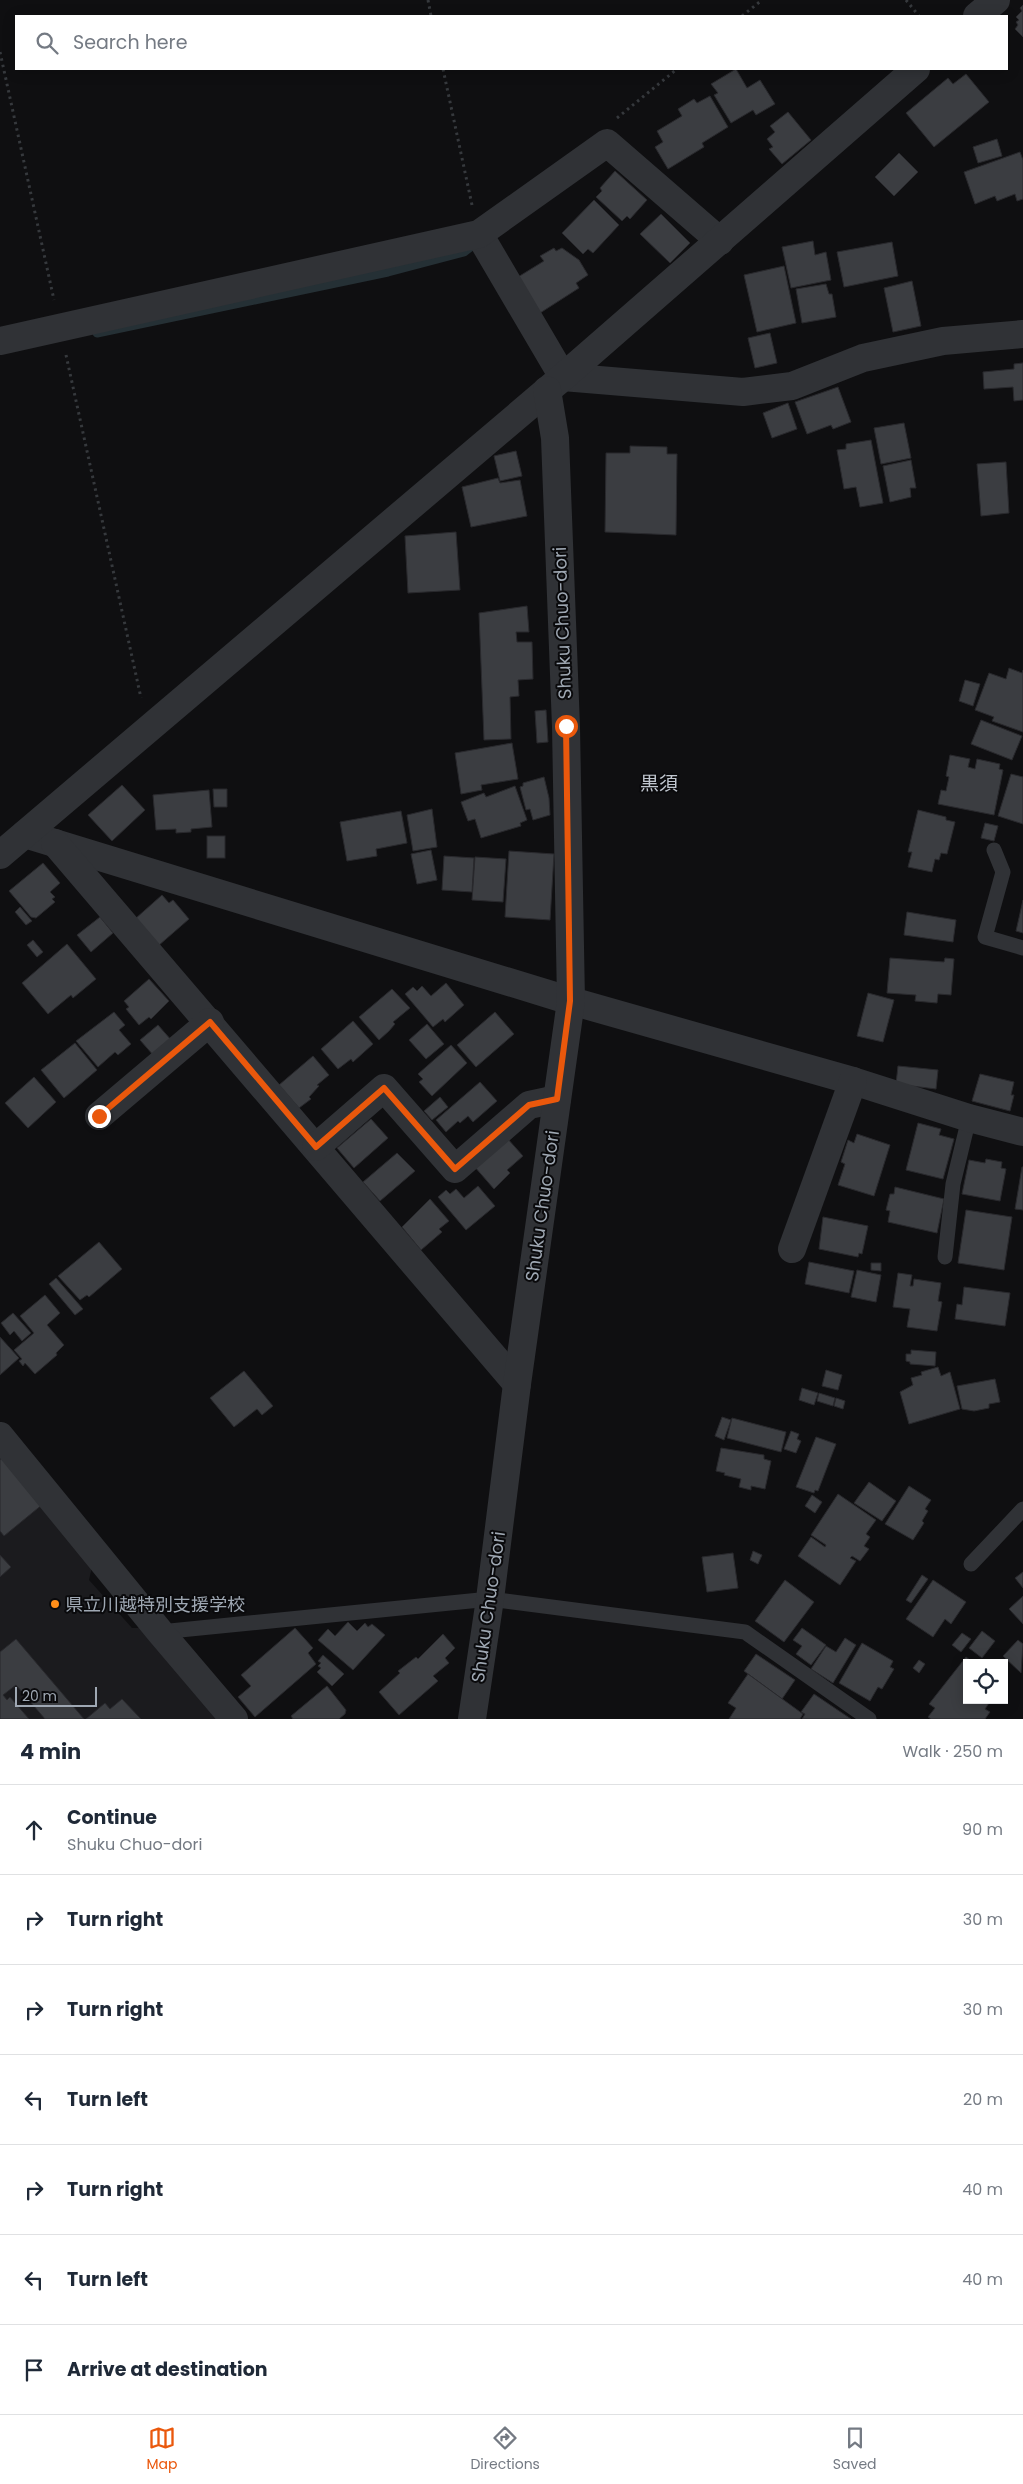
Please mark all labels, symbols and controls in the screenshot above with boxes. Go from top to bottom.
search box [15,15,1008,70]
icon: search [33,29,61,57]
text: Search here [73,29,187,56]
street label: Shuku Chuo-dori [547,546,577,700]
route start [555,715,578,738]
district label: 黒須 [640,770,678,797]
route end [88,1105,111,1128]
street label: Shuku Chuo-dori [519,1129,565,1283]
street label: Shuku Chuo-dori [465,1530,511,1684]
place label: 県立川越特別支援学校 [65,1592,245,1617]
marker: 県立川越特別支援学校 [49,1598,61,1610]
map controls [963,1659,1008,1704]
button: locate [963,1659,1008,1704]
scale bar [15,1684,98,1707]
text: 20 m [22,1686,57,1706]
text: 4 min [20,1737,81,1766]
text: Walk · 250 m [902,1740,1003,1763]
text: Continue [67,1804,157,1831]
icon: ahead [20,1816,48,1844]
text: 90 m [962,1818,1003,1841]
text: Shuku Chuo-dori [67,1833,202,1856]
icon: right [20,1906,48,1934]
text: Turn right [67,1906,163,1933]
text: 30 m [963,1908,1003,1931]
icon: right [20,1996,48,2024]
text: Turn right [67,1996,163,2023]
text: 30 m [963,1998,1003,2021]
icon: left [20,2086,48,2114]
text: Turn left [67,2086,148,2113]
text: 20 m [963,2088,1003,2111]
icon: right [20,2176,48,2204]
text: Turn right [67,2176,163,2203]
text: 40 m [962,2178,1003,2201]
icon: left [20,2266,48,2294]
text: Turn left [67,2266,148,2293]
text: 40 m [962,2268,1003,2291]
icon: arrive [20,2356,48,2384]
text: Arrive at destination [67,2356,268,2383]
tab: Map [146,2424,177,2475]
tab: Directions [470,2424,540,2475]
tab: Saved [833,2424,877,2475]

